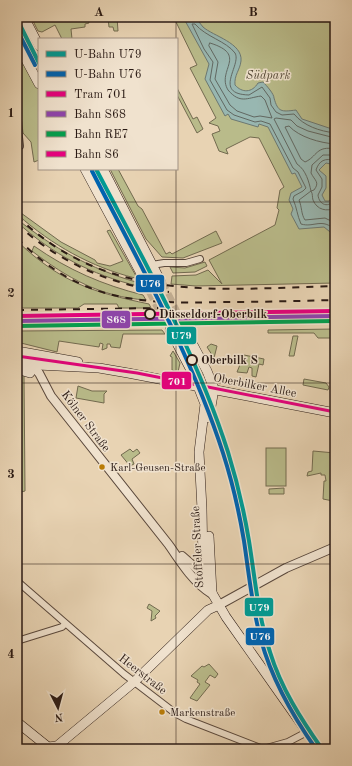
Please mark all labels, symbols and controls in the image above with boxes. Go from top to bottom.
text: A [94,6,104,19]
text: B [248,6,258,19]
legend [38,38,178,170]
text: U-Bahn U79 [74,49,142,61]
text: U-Bahn U76 [74,69,142,81]
park label: Südpark [246,69,290,82]
text: Tram 701 [74,89,127,101]
text: 1 [7,107,15,120]
text: Bahn S68 [74,109,126,121]
text: Bahn RE7 [74,129,128,141]
text: Bahn S6 [74,149,119,161]
line badge: U76 [135,274,165,293]
text: U76 [139,279,161,290]
text: 2 [7,287,15,300]
marker: Düsseldorf-Oberbilk [144,308,156,320]
place label: Düsseldorf-Oberbilk [159,309,267,321]
line badge: S68 [101,310,131,329]
text: S68 [106,315,126,326]
line badge: U79 [166,326,197,345]
text: U79 [170,331,192,342]
marker: Oberbilk S [186,354,198,366]
place label: Oberbilk S [201,355,258,367]
line badge: 701 [161,371,192,390]
street label: Oberbilker Allee [212,372,298,400]
text: 701 [167,377,187,388]
street label: Kölner Straße [58,389,112,455]
marker: Karl-Geusen-Straße [97,462,107,472]
place label: Karl-Geusen-Straße [110,463,205,474]
text: 3 [7,468,15,481]
street label: Stoffeler Straße [190,505,206,588]
line badge: U79 [244,597,274,617]
text: U79 [248,603,270,614]
line badge: U76 [245,627,275,646]
text: U76 [249,632,271,643]
text: 4 [7,648,15,661]
street label: Heerstraße [116,652,169,698]
north arrow [38,688,78,728]
marker: Markenstraße [157,707,167,717]
place label: Markenstraße [170,708,235,719]
text: N [54,711,64,722]

